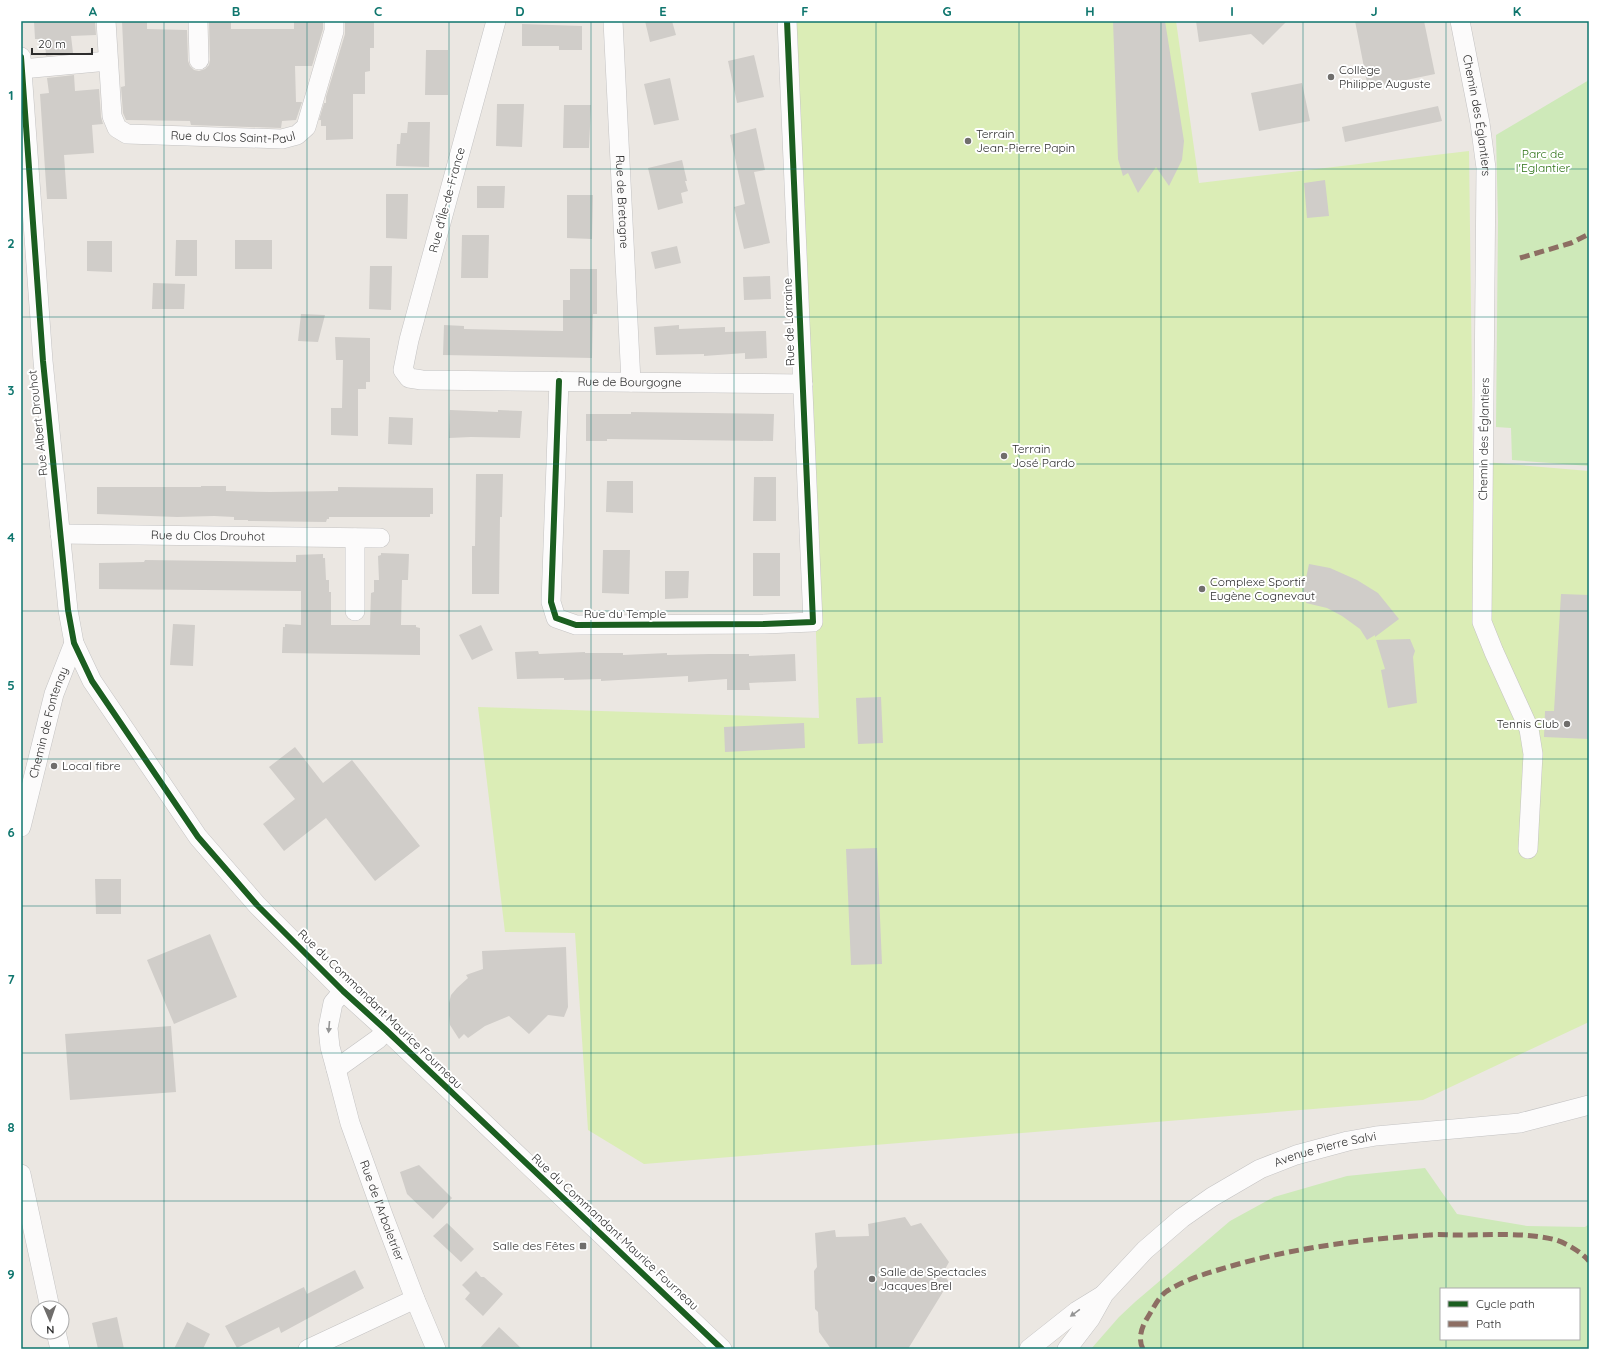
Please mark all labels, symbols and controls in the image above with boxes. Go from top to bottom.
text: A [89,3,98,19]
text: B [232,3,240,19]
text: C [374,3,382,19]
text: D [515,3,525,19]
text: E [659,3,667,19]
text: F [801,3,809,19]
text: G [942,3,952,19]
text: H [1085,3,1095,19]
text: I [1230,3,1234,19]
text: J [1370,3,1378,19]
text: K [1513,3,1522,19]
scale bar [32,30,92,56]
text: 20 m [38,36,66,51]
street label: Chemin des Églantiers [1460,53,1494,177]
place label: Collège Philippe Auguste [1339,62,1431,91]
marker: Collège Philippe Auguste [1326,72,1336,82]
text: 1 [8,87,14,103]
place label: Terrain Jean-Pierre Papin [976,126,1075,155]
street label: Rue du Clos Saint-Paul [170,127,297,147]
marker: Terrain Jean-Pierre Papin [963,136,973,146]
street label: Rue d'Île-de-France [425,145,468,254]
park label: Parc de l'Eglantier [1516,146,1571,175]
street label: Rue de Bretagne [613,155,632,249]
text: 2 [7,235,15,251]
street label: Rue de Lorraine [779,277,798,366]
street label: Rue Albert Drouhot [24,369,51,477]
street label: Rue de Bourgogne [577,374,682,390]
street label: Chemin des Églantiers [1475,377,1492,501]
text: 3 [8,382,15,398]
place label: Terrain José Pardo [1012,441,1075,470]
marker: Terrain José Pardo [999,451,1009,461]
street label: Rue du Clos Drouhot [151,527,265,544]
text: 4 [7,529,15,545]
place label: Complexe Sportif Eugène Cognevaut [1210,574,1315,603]
marker: Complexe Sportif Eugène Cognevaut [1197,584,1207,594]
street label: Rue du Temple [584,606,667,621]
street label: Chemin de Fontenay [25,664,71,780]
text: 5 [7,677,15,693]
place label: Tennis Club [1496,716,1559,731]
marker: Tennis Club [1562,719,1572,729]
place label: Local fibre [62,758,121,773]
marker: Local fibre [49,761,59,771]
text: 6 [7,824,15,840]
street label: Rue du Commandant Maurice Fourneau [295,926,466,1091]
text: 7 [7,971,15,987]
one-way arrow [326,1021,333,1033]
text: 8 [7,1119,15,1135]
street label: Avenue Pierre Salvi [1272,1128,1377,1170]
street label: Rue du Commandant Maurice Fourneau [529,1150,702,1313]
street label: Rue de l'Arbaletrier [357,1158,408,1263]
place label: Salle des Fêtes [493,1238,575,1253]
marker: Salle des Fêtes [578,1241,588,1251]
place label: Salle de Spectacles Jacques Brel [880,1264,987,1293]
text: 9 [7,1266,15,1282]
marker: Salle de Spectacles Jacques Brel [867,1274,877,1284]
legend [1440,1288,1580,1340]
text: Cycle path [1476,1296,1535,1311]
north arrow [30,1300,70,1340]
one-way arrow [1070,1309,1080,1317]
text: Path [1476,1316,1501,1331]
text: N [46,1323,55,1337]

